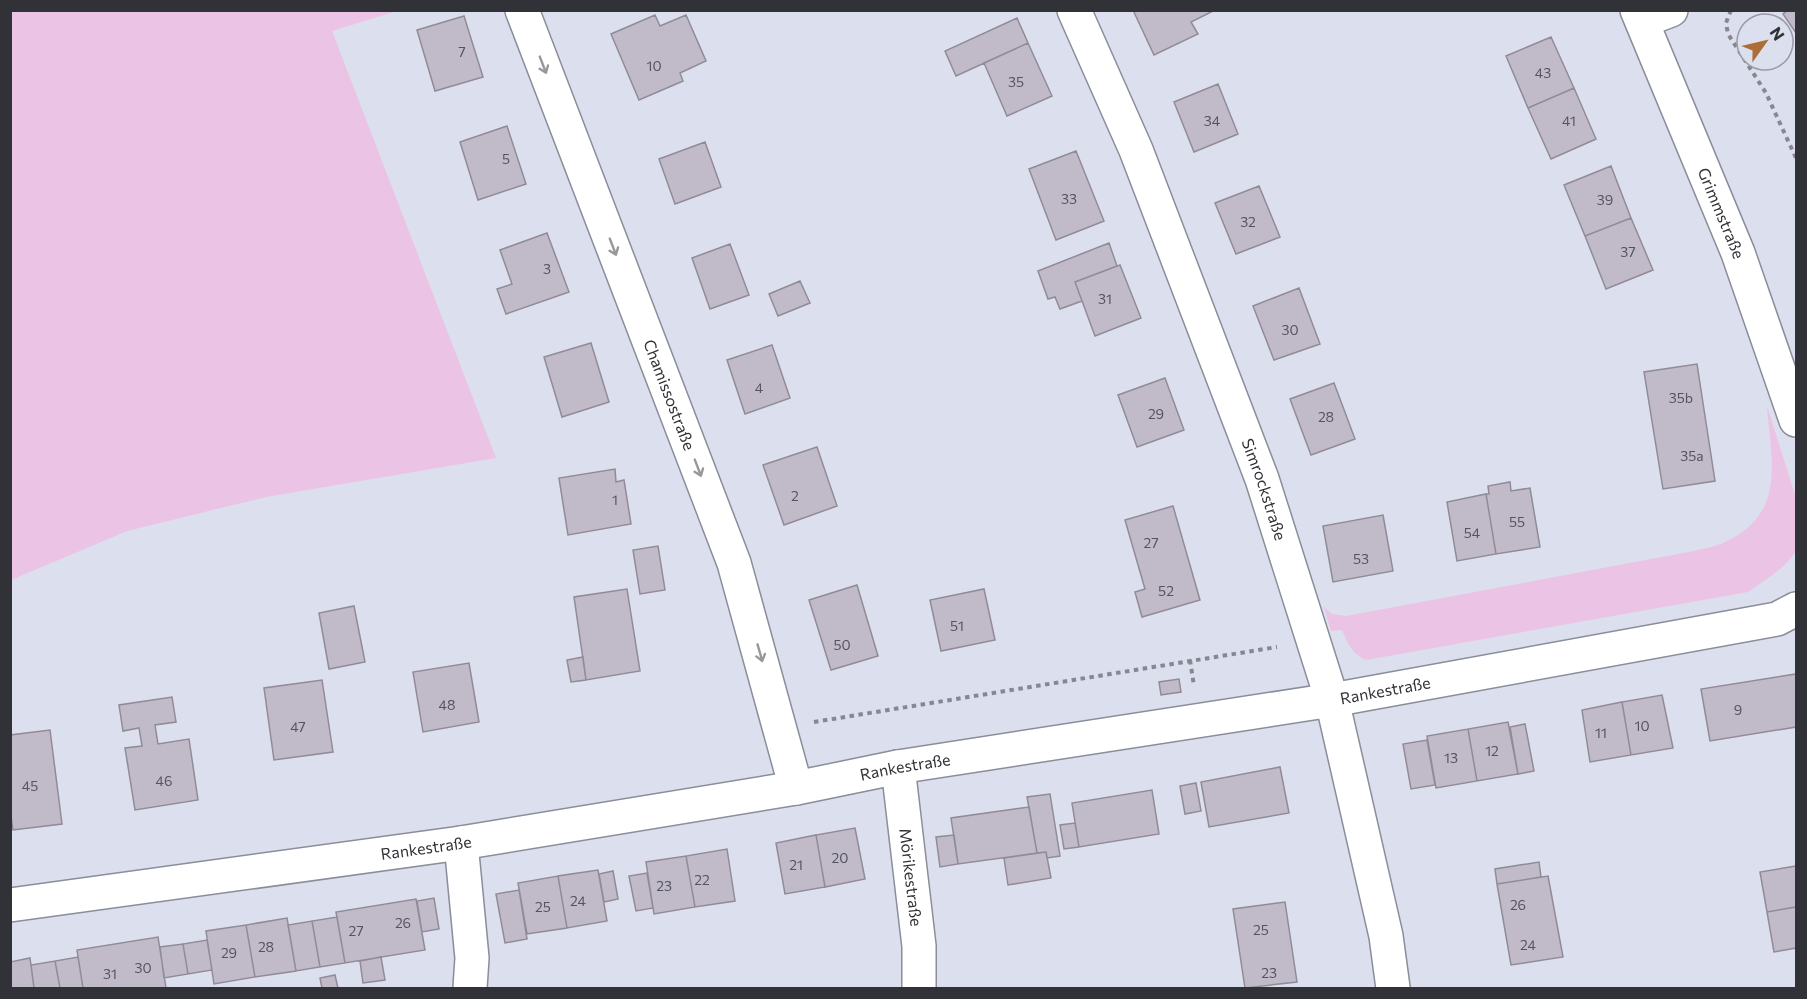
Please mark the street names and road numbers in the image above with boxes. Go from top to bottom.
street label: Grimmstraße [1695,165,1749,261]
street label: Chamissostraße [640,336,700,453]
street label: Simrockstraße [1238,436,1291,543]
street label: Rankestraße [1338,672,1432,707]
street label: Rankestraße [858,749,952,784]
street label: Mörikestraße [896,827,927,927]
street label: Rankestraße [379,831,473,863]

